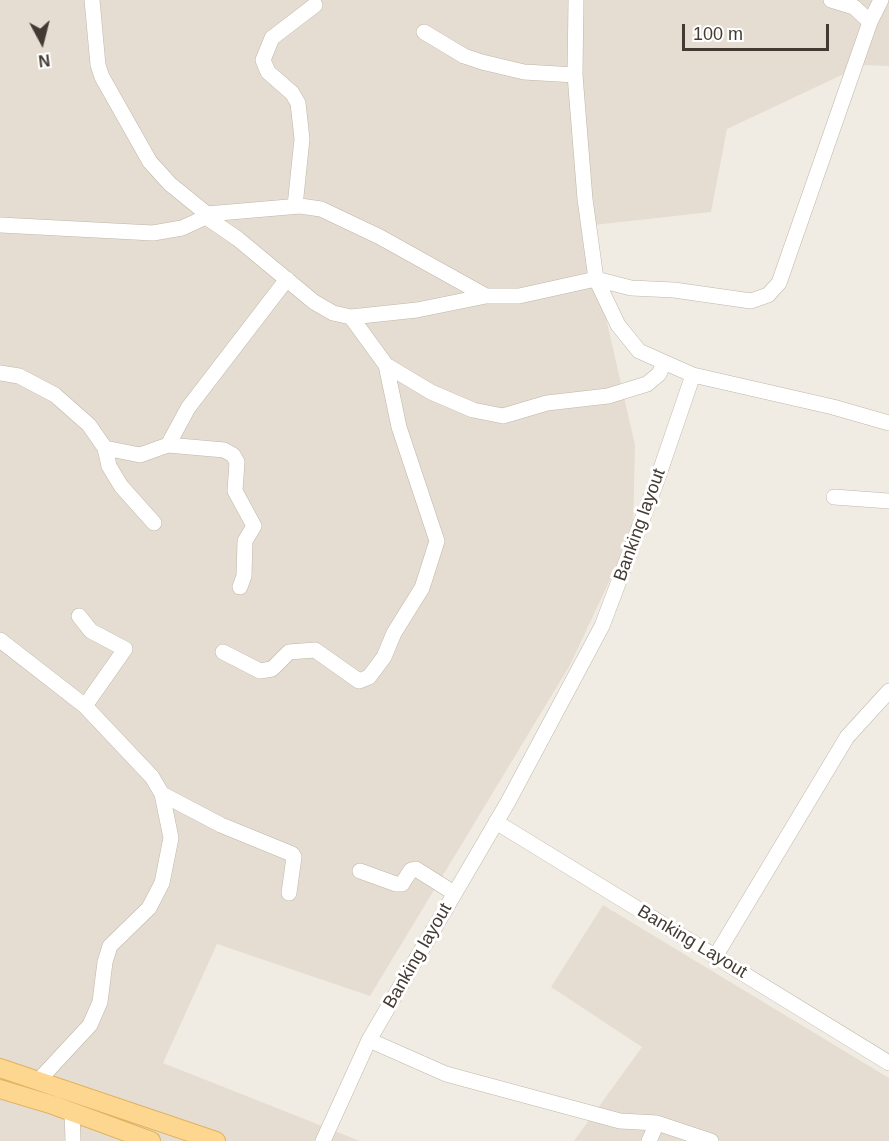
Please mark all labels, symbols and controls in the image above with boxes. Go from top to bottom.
north arrow [12,12,72,72]
scale bar [685,12,832,50]
text: 100 m [693,24,743,44]
text: N [37,51,51,70]
street label: Banking layout [610,466,670,584]
street label: Banking layout [379,899,457,1013]
street label: Banking Layout [633,901,751,983]

